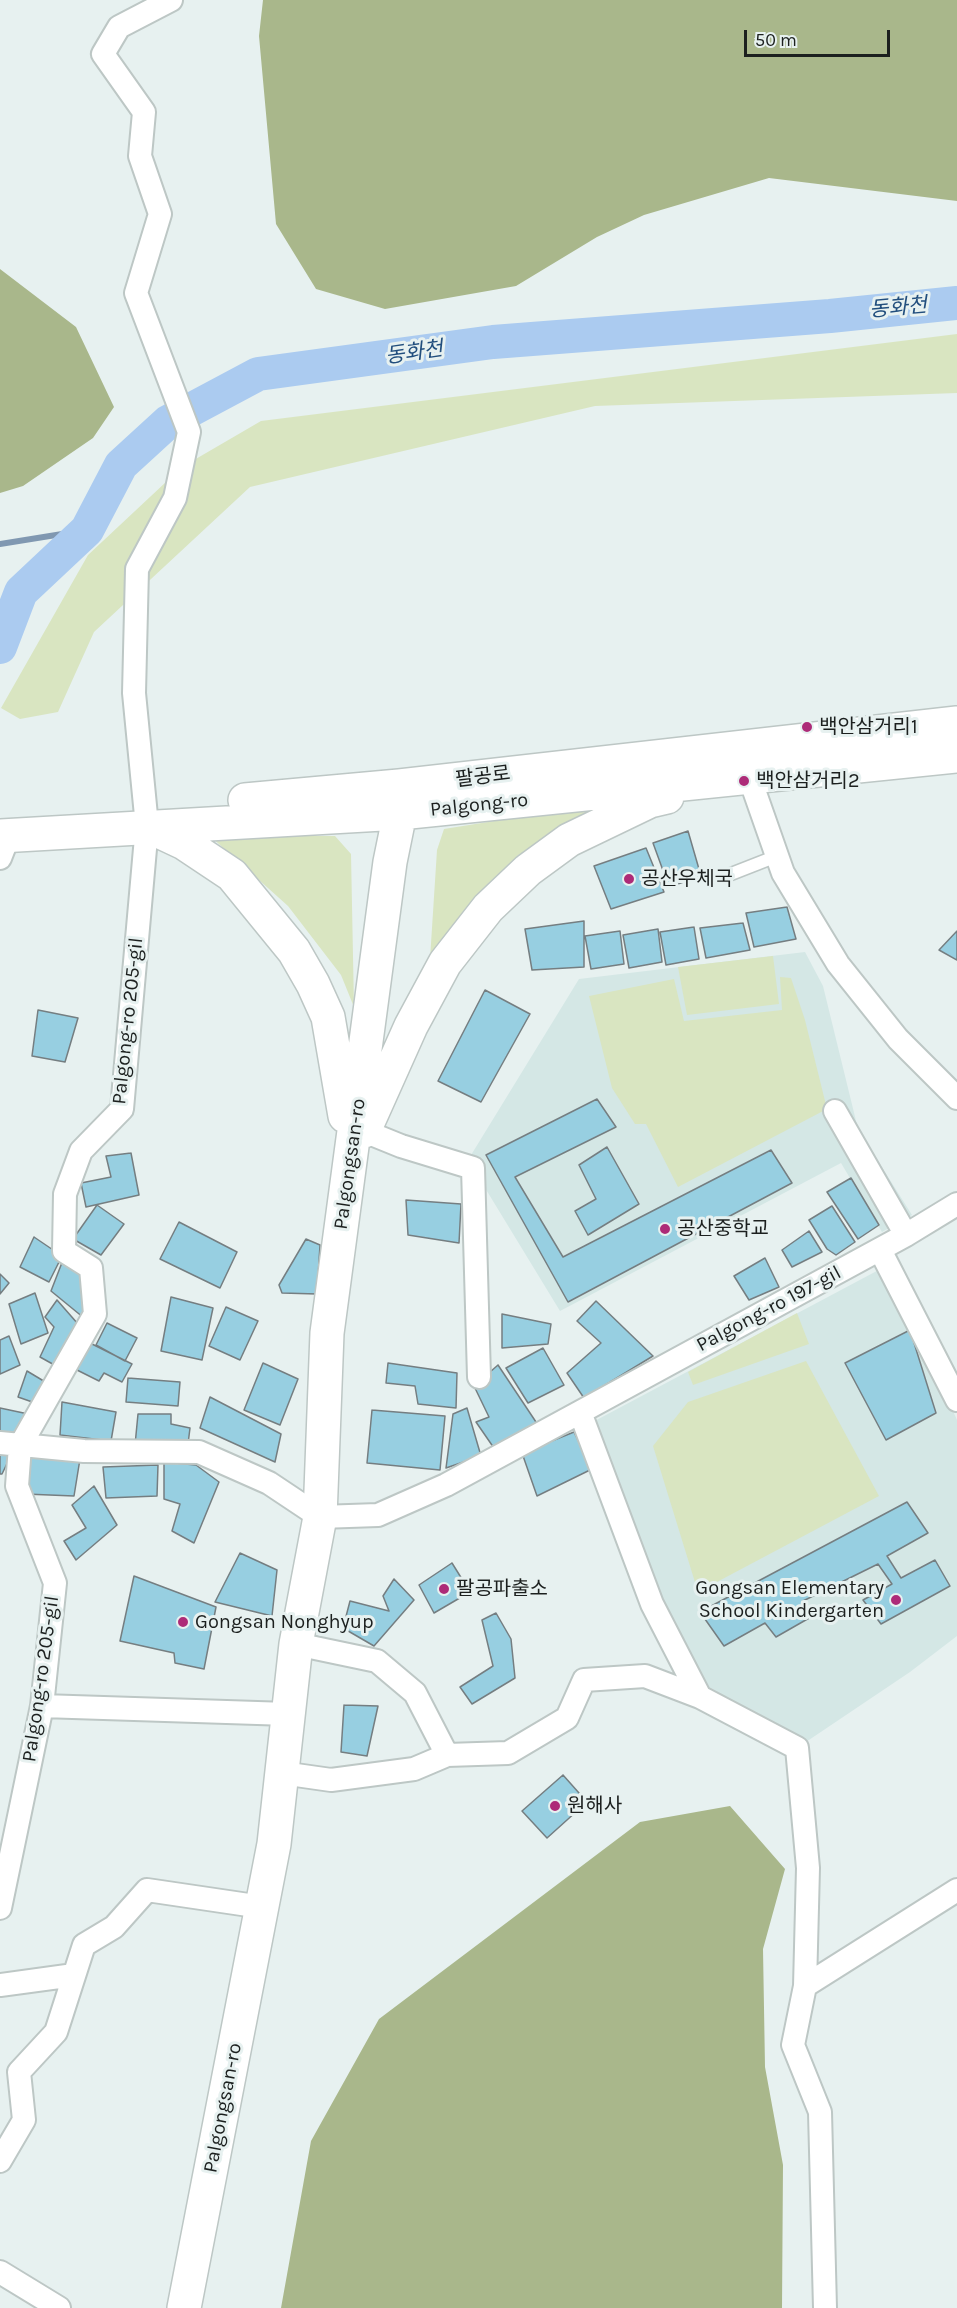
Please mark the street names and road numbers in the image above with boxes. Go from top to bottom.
street label: 팔공로 [454,762,512,792]
street label: Palgong-ro [429,788,529,822]
street label: Palgong-ro 205-gil [107,936,149,1106]
street label: Palgongsan-ro [329,1097,371,1231]
street label: Palgong-ro 197-gil [692,1261,846,1357]
street label: Palgong-ro 205-gil [17,1594,65,1764]
street label: Palgongsan-ro [199,2041,247,2175]

